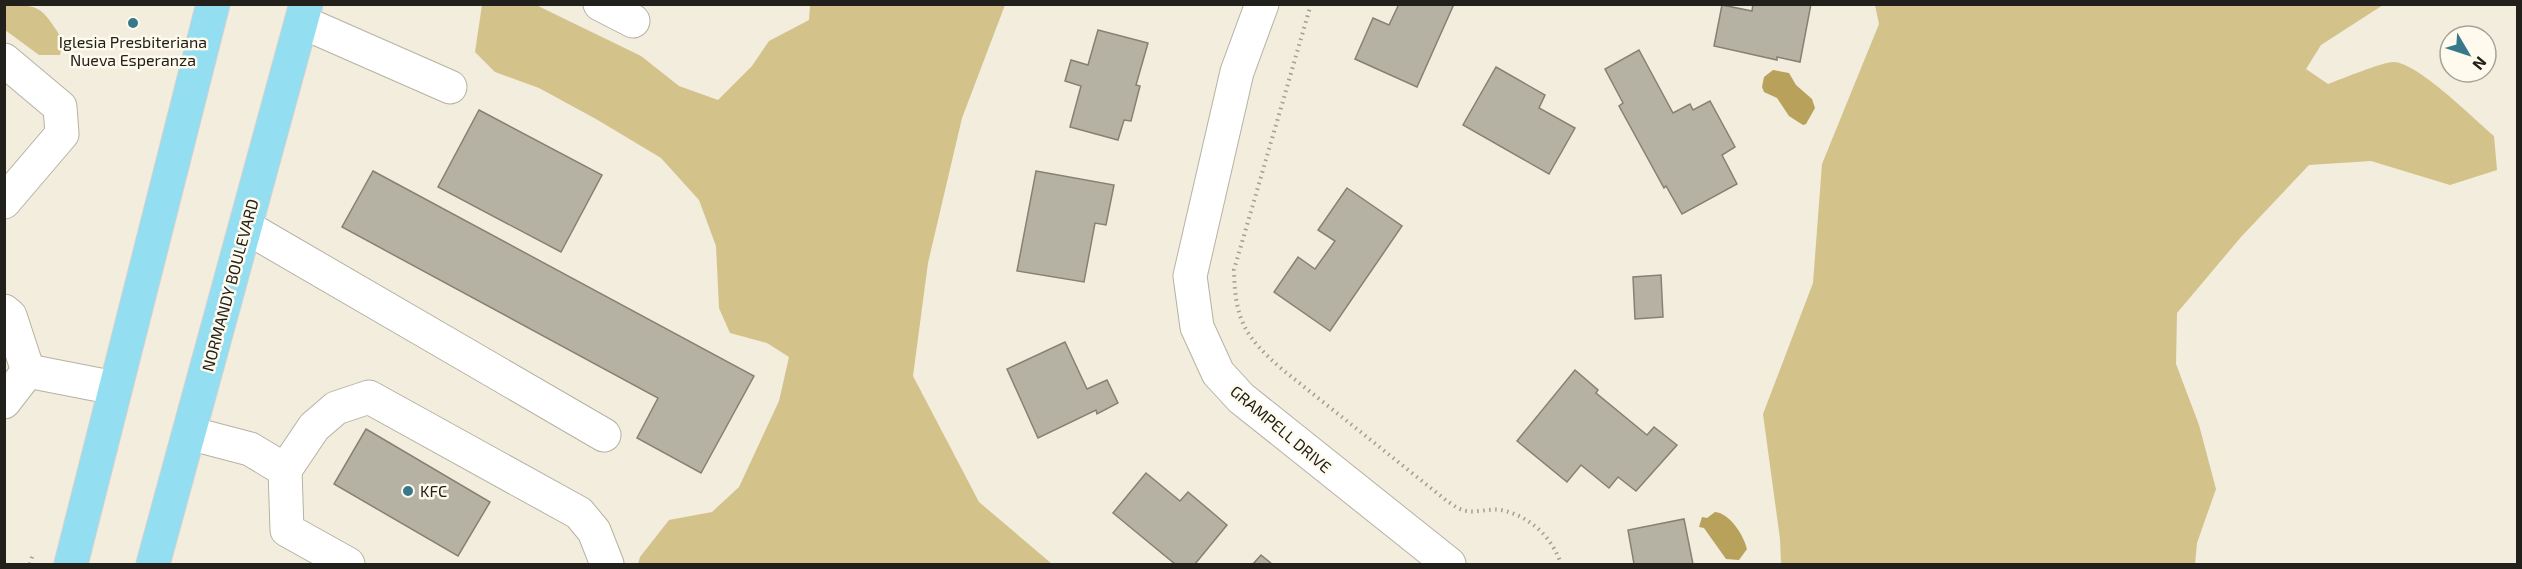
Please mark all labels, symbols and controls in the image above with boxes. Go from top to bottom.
marker: Iglesia Presbiteriana Nueva Esperanza [126,16,140,30]
north arrow [2438,24,2498,84]
place label: Iglesia Presbiteriana Nueva Esperanza [59,32,207,69]
text: N [2469,53,2491,74]
street label: NORMANDY BOULEVARD [197,197,262,373]
street label: GRAMPELL DRIVE [1227,381,1335,476]
place label: KFC [420,481,447,500]
marker: KFC [401,484,415,498]

